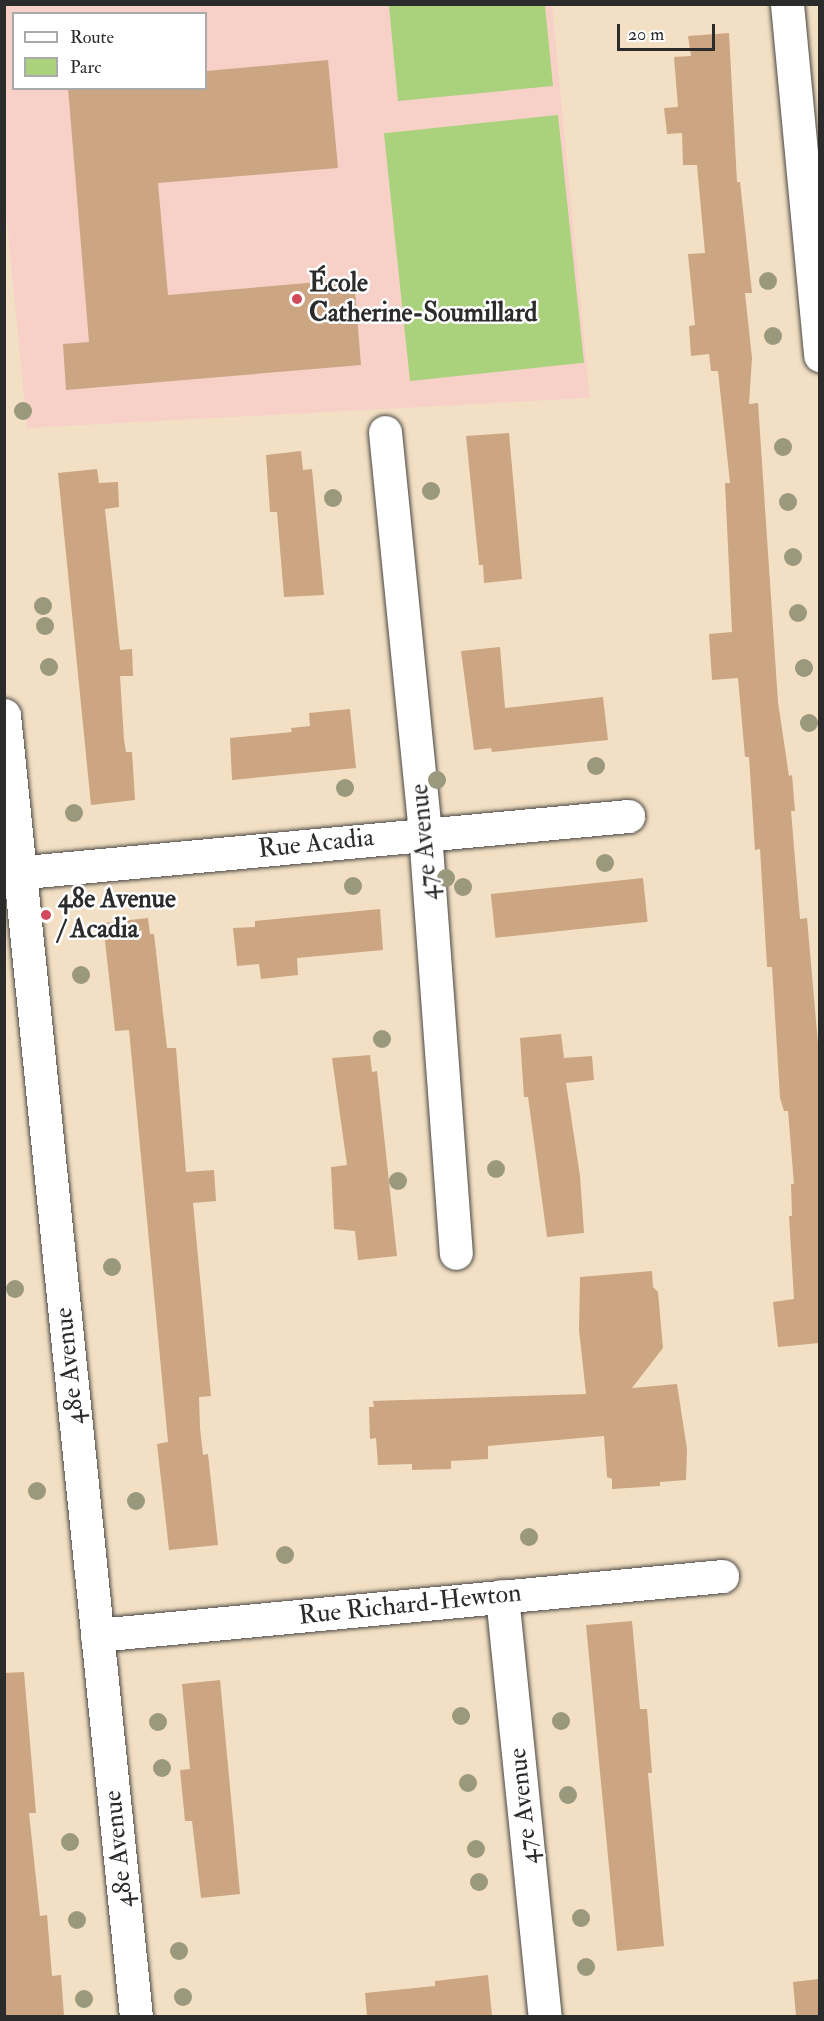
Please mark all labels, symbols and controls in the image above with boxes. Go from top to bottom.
legend [12,12,207,90]
scale bar [620,12,718,50]
text: 20 m [628,23,664,46]
text: Route [70,26,114,49]
text: Parc [70,56,101,79]
place label: École Catherine-Soumillard [309,268,537,330]
marker: École Catherine-Soumillard [290,292,304,306]
street label: 47e Avenue [404,782,446,902]
street label: Rue Acadia [257,822,375,866]
place label: 48e Avenue / Acadia [58,884,176,946]
marker: 48e Avenue / Acadia [39,908,53,922]
street label: 48e Avenue [48,1306,92,1426]
street label: Rue Richard-Hewton [297,1578,523,1632]
street label: 47e Avenue [502,1746,546,1866]
street label: 48e Avenue [97,1789,141,1909]

